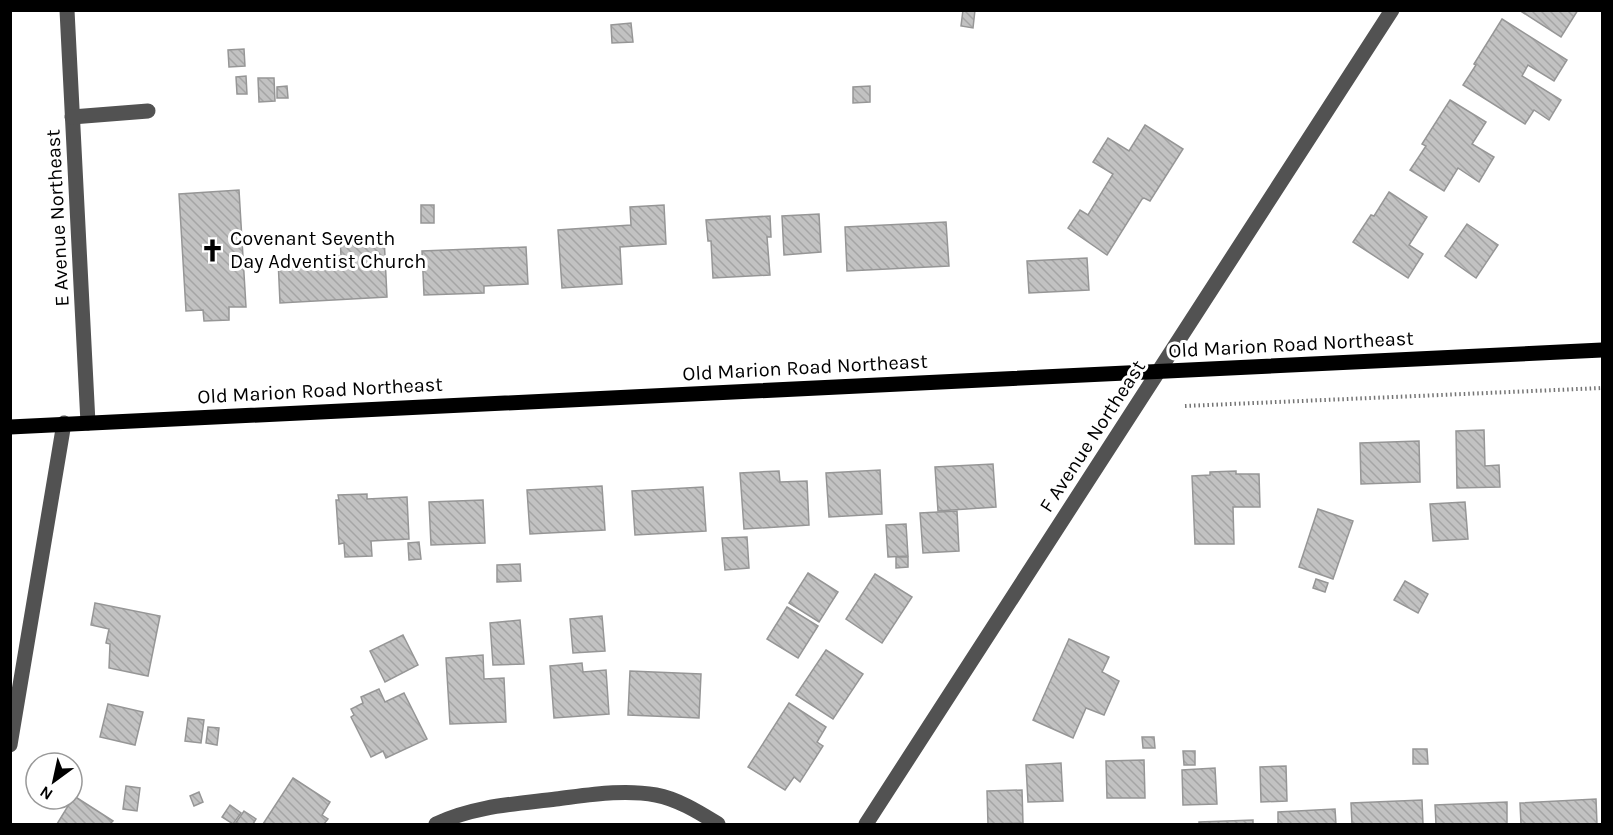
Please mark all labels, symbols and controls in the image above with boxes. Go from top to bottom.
street label: E Avenue Northeast [41,128,74,307]
place label: Covenant Seventh Day Adventist Church [230,227,426,273]
church icon: Covenant Seventh Day Adventist Church [199,237,225,263]
street label: Old Marion Road Northeast [1168,327,1415,362]
street label: Old Marion Road Northeast [682,350,929,385]
street label: F Avenue Northeast [1035,356,1150,517]
street label: Old Marion Road Northeast [197,373,444,408]
north arrow [24,751,84,811]
text: N [36,782,56,804]

